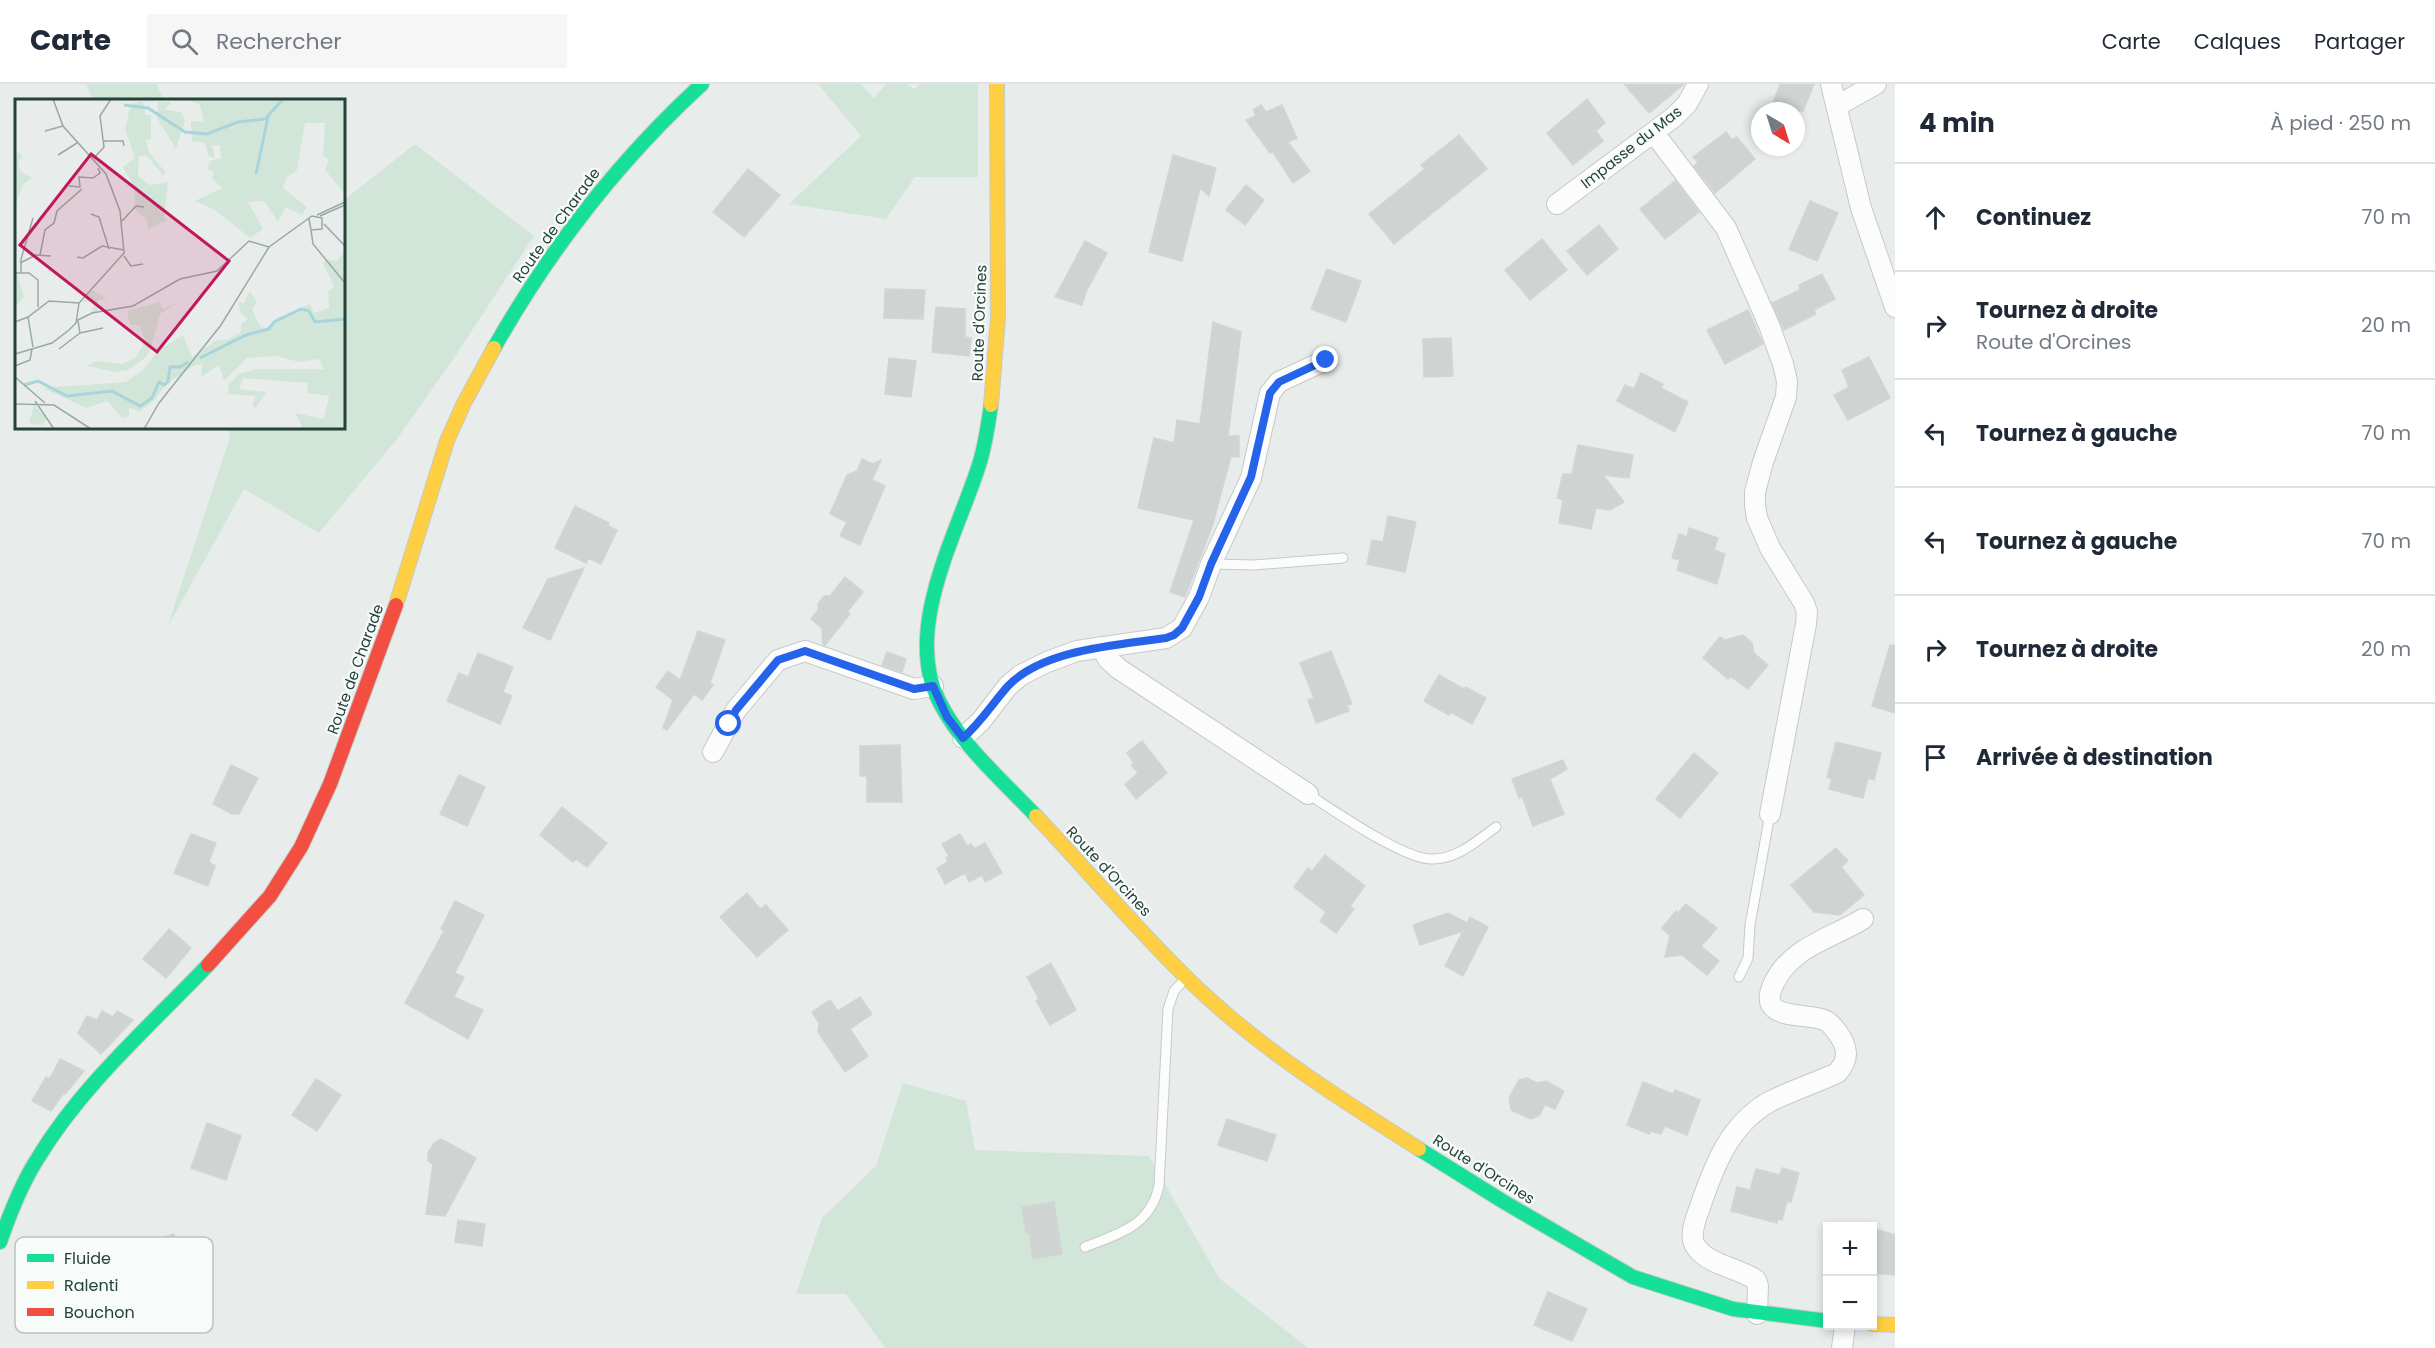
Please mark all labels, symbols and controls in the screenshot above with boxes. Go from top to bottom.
search box [147,14,567,68]
text: Carte [30,21,111,60]
icon: search [168,25,201,58]
text: Rechercher [216,26,342,57]
text: Carte [2102,27,2161,56]
text: Calques [2194,27,2281,56]
text: Partager [2314,27,2405,56]
inset map [15,99,345,429]
street label: Impasse du Mas [1576,101,1686,193]
north arrow [1751,102,1805,156]
text: 4 min [1919,105,1995,141]
text: À pied · 250 m [2270,109,2411,137]
street label: Route de Charade [507,163,605,287]
icon: ahead [1919,201,1952,234]
text: Continuez [1976,202,2091,233]
text: 70 m [2362,203,2411,231]
street label: Route d'Orcines [966,264,992,382]
text: Tournez à droite [1976,295,2158,326]
icon: right [1919,309,1952,342]
text: 20 m [2361,311,2411,339]
text: Route d'Orcines [1976,328,2131,356]
route end [1312,346,1338,372]
icon: left [1919,417,1952,450]
text: Tournez à gauche [1976,418,2177,449]
text: 70 m [2362,419,2411,447]
icon: left [1919,525,1952,558]
text: Tournez à gauche [1976,526,2177,557]
text: 70 m [2362,527,2411,555]
street label: Route de Charade [322,601,388,737]
icon: right [1919,633,1952,666]
text: Tournez à droite [1976,634,2158,665]
text: 20 m [2361,635,2411,663]
route start [715,710,741,736]
icon: arrive [1919,741,1952,774]
text: Arrivée à destination [1976,742,2213,773]
street label: Route d'Orcines [1062,821,1157,921]
street label: Route d'Orcines [1429,1129,1539,1209]
map controls [1823,1222,1877,1330]
button: + [1823,1222,1877,1276]
legend [15,1237,213,1333]
text: Fluide [64,1247,111,1270]
text: Ralenti [64,1274,118,1297]
button: − [1823,1276,1877,1330]
text: Bouchon [64,1301,135,1324]

